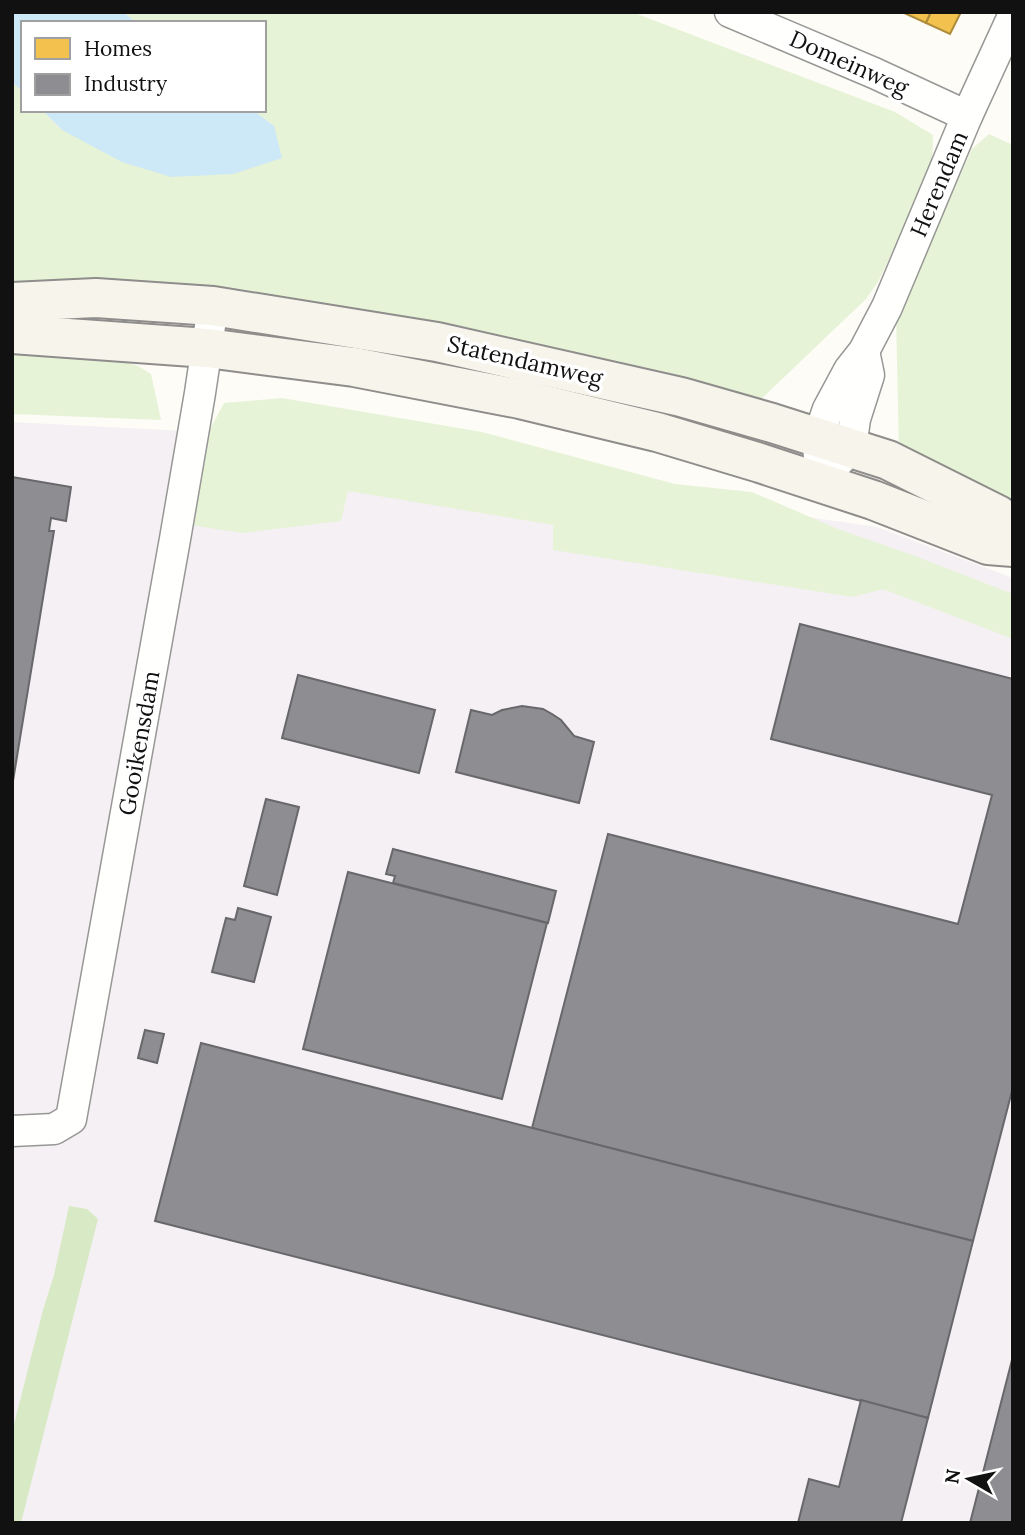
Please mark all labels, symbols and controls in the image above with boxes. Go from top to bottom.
legend [21,21,266,112]
street label: Domeinweg [785,23,914,102]
text: Homes [84,35,152,62]
text: Industry [84,70,167,97]
street label: Herendam [903,126,974,241]
street label: Statendamweg [445,329,607,393]
street label: Gooikensdam [112,668,165,817]
north arrow [934,1444,1004,1514]
text: N [939,1467,965,1485]

